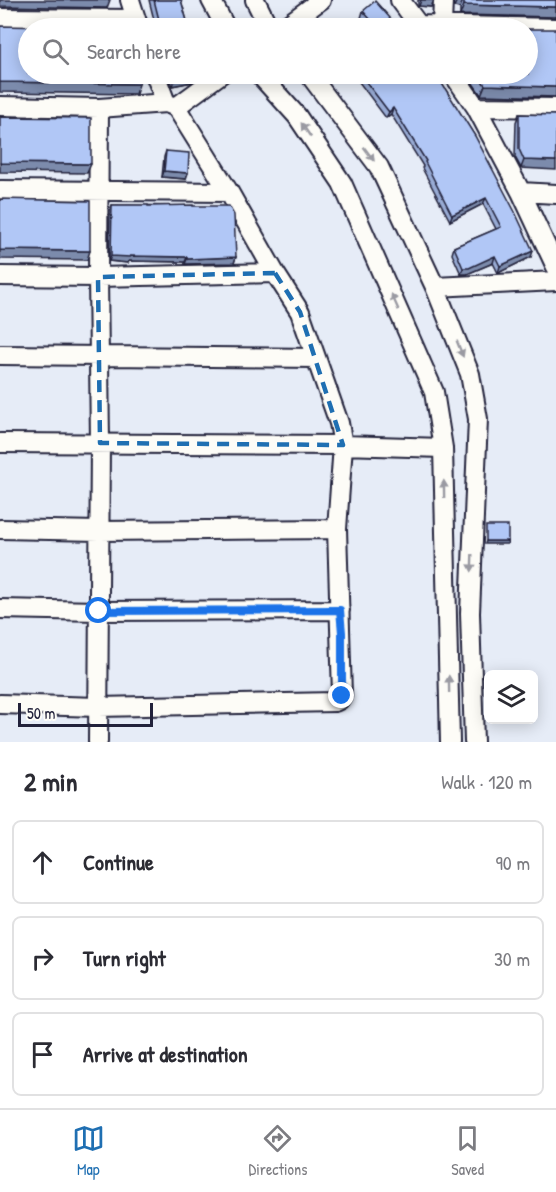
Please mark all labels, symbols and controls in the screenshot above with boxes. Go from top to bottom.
search box [18,18,538,84]
icon: search [39,35,72,68]
text: Search here [87,36,181,66]
one-way arrow [300,122,312,138]
one-way arrow [363,146,375,161]
one-way arrow [390,293,400,311]
one-way arrow [455,341,465,359]
one-way arrow [439,479,449,498]
one-way arrow [468,553,477,572]
route start [85,597,111,623]
map controls [484,670,538,724]
button: layers [484,670,538,724]
one-way arrow [444,674,453,693]
route end [328,682,354,708]
scale bar [18,700,153,728]
text: 50 m [27,702,56,724]
text: 2 min [24,764,77,799]
text: Walk · 120 m [441,768,532,795]
icon: ahead [26,846,59,879]
text: Continue [83,847,154,877]
text: 90 m [496,849,530,876]
icon: right [26,942,59,975]
text: Turn right [83,943,166,973]
text: 30 m [494,945,530,972]
icon: arrive [26,1038,59,1071]
text: Arrive at destination [83,1039,248,1069]
tab: Map [72,1122,105,1180]
tab: Directions [249,1122,307,1180]
tab: Saved [451,1122,484,1180]

